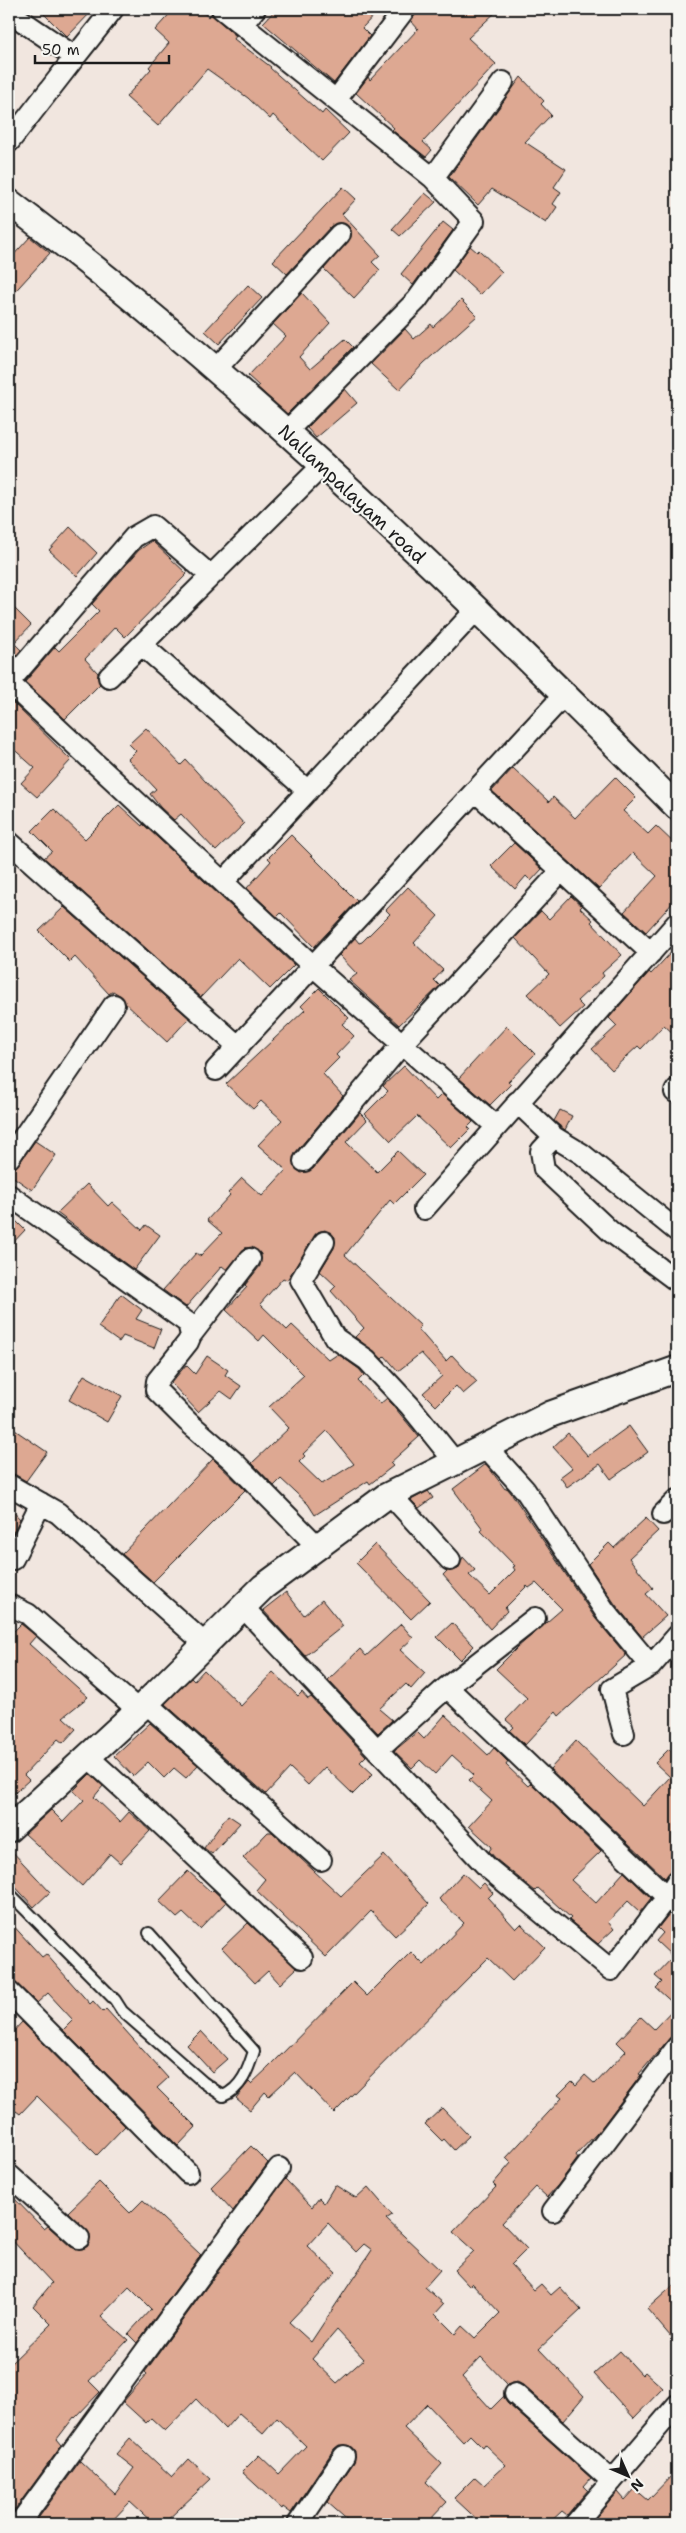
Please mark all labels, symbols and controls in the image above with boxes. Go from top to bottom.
scale bar [35,32,169,64]
text: 50 m [42,40,80,60]
street label: Nallampalayam road [273,419,431,569]
north arrow [604,2450,654,2500]
text: N [627,2475,647,2495]

